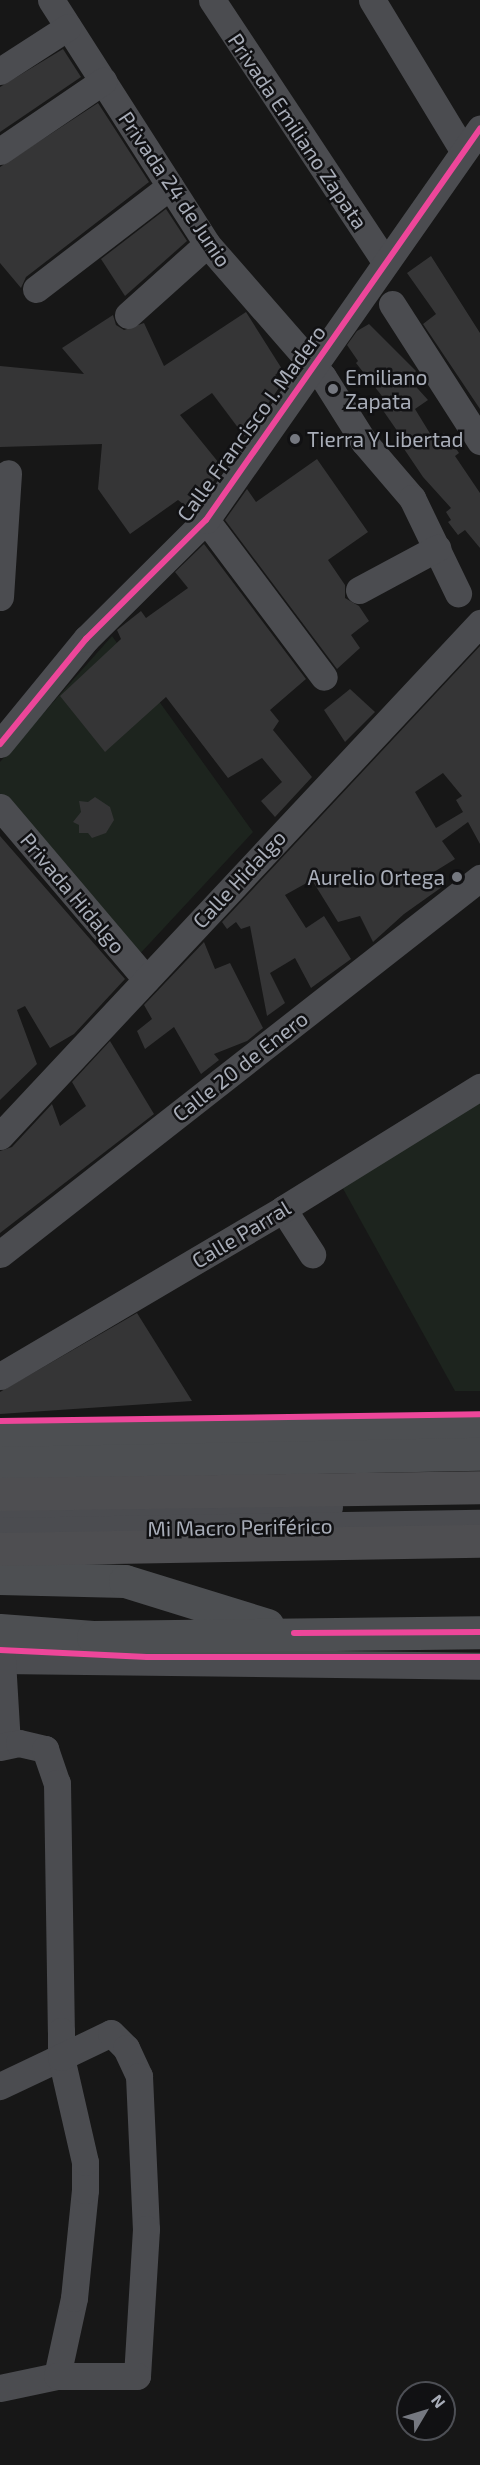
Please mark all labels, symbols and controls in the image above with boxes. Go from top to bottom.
street label: Privada Emiliano Zapata [223,28,373,234]
street label: Privada 24 de Junio [113,106,237,272]
street label: Calle Francisco I. Madero [171,320,331,526]
place label: Emiliano Zapata [345,364,427,414]
marker: Emiliano Zapata [326,382,340,396]
place label: Tierra Y Libertad [307,426,465,452]
marker: Tierra Y Libertad [288,432,302,446]
street label: Calle Hidalgo [187,825,291,933]
street label: Privada Hidalgo [15,828,131,958]
place label: Aurelio Ortega [308,864,445,890]
marker: Aurelio Ortega [450,870,464,884]
street label: Calle 20 de Enero [167,1005,313,1127]
street label: Calle Parral [187,1195,295,1273]
street label: Mi Macro Periférico [147,1513,333,1541]
north arrow [396,2381,456,2441]
text: N [428,2390,450,2411]

